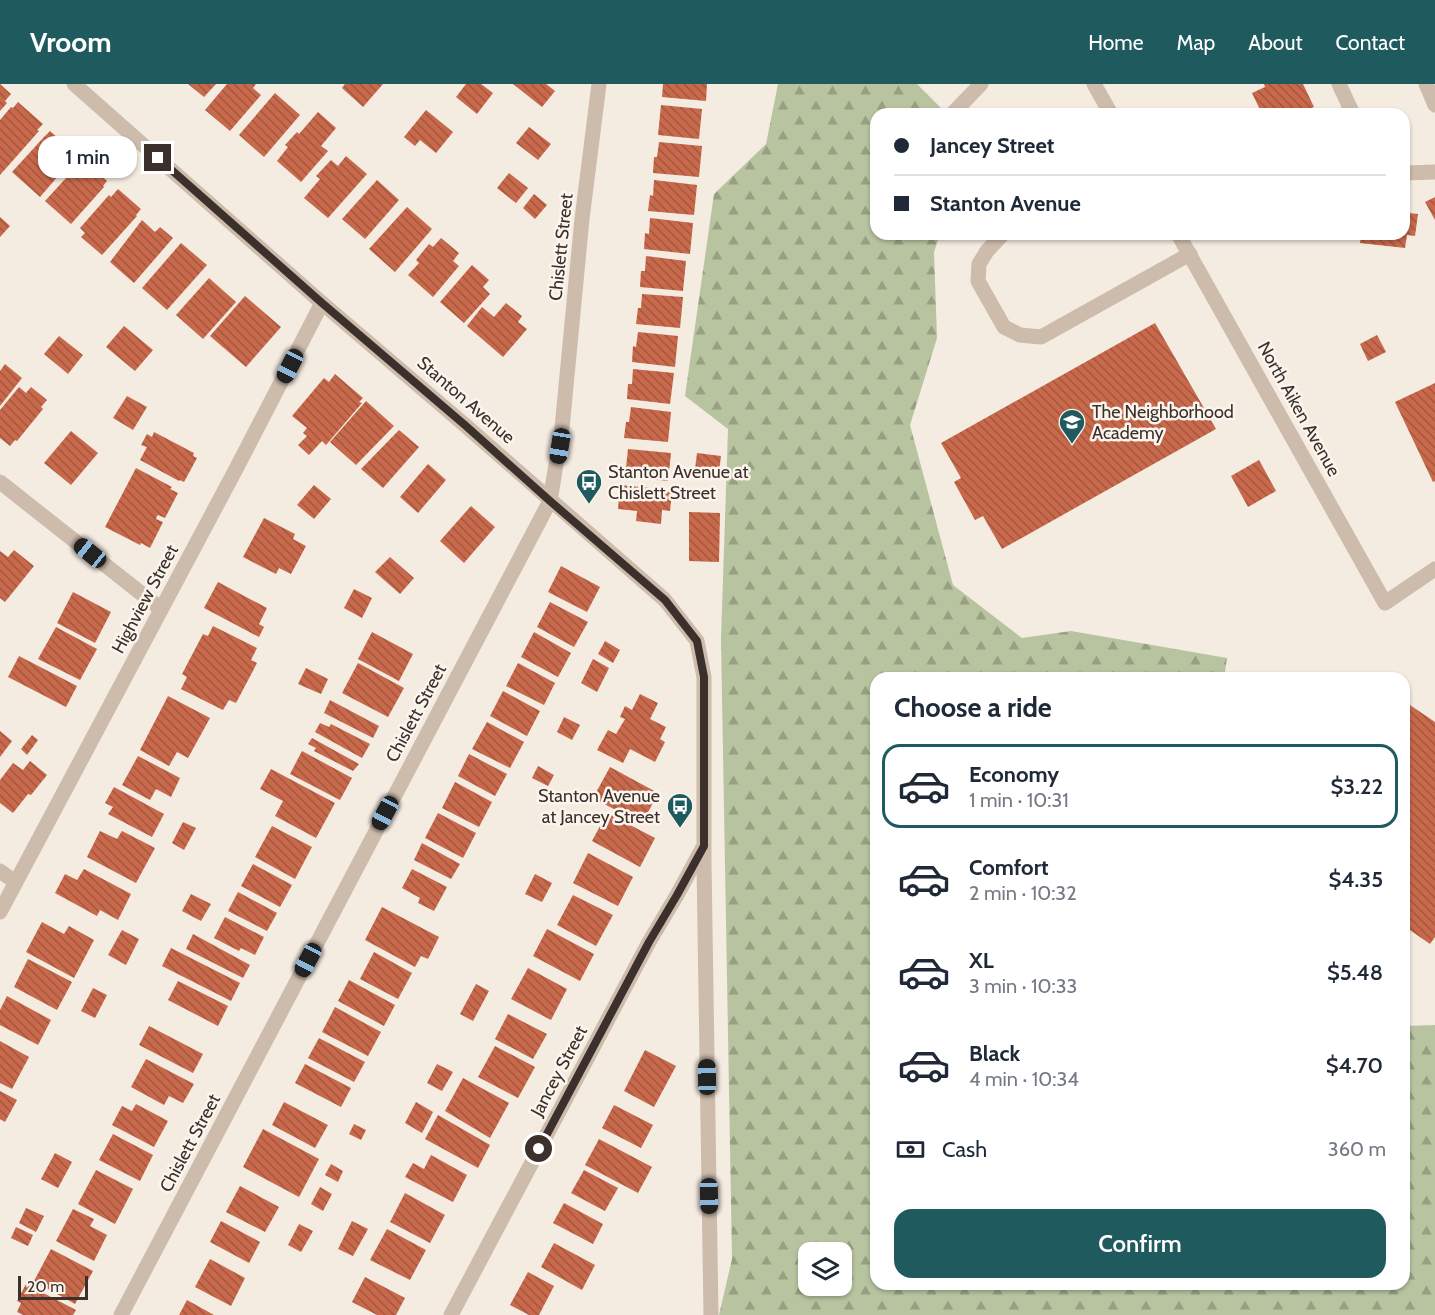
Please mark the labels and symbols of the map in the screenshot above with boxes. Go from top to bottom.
callout: 1 min [38,137,137,179]
route end [144,144,171,171]
street label: Chislett Street [544,192,578,302]
street label: North Aiken Avenue [1253,338,1345,480]
car [274,346,306,386]
street label: Stanton Avenue [413,352,519,448]
place label: The Neighborhood Academy [1092,401,1234,444]
school or university icon: The Neighborhood Academy [1057,407,1087,445]
car [548,427,572,465]
place label: Stanton Avenue at Chislett Street [608,461,749,504]
bus stop icon: Stanton Avenue at Chislett Street [574,467,604,505]
car [70,535,110,571]
street label: Highview Street [107,541,183,657]
street label: Chislett Street [381,660,451,766]
place label: Stanton Avenue at Jancey Street [538,785,660,828]
bus stop icon: Stanton Avenue at Jancey Street [665,791,695,829]
car [369,793,401,833]
car [292,940,324,980]
street label: Jancey Street [525,1022,592,1121]
car [698,1059,716,1095]
street label: Chislett Street [155,1090,225,1196]
route start [525,1135,552,1162]
car [700,1178,718,1214]
scale bar [18,1273,88,1300]

